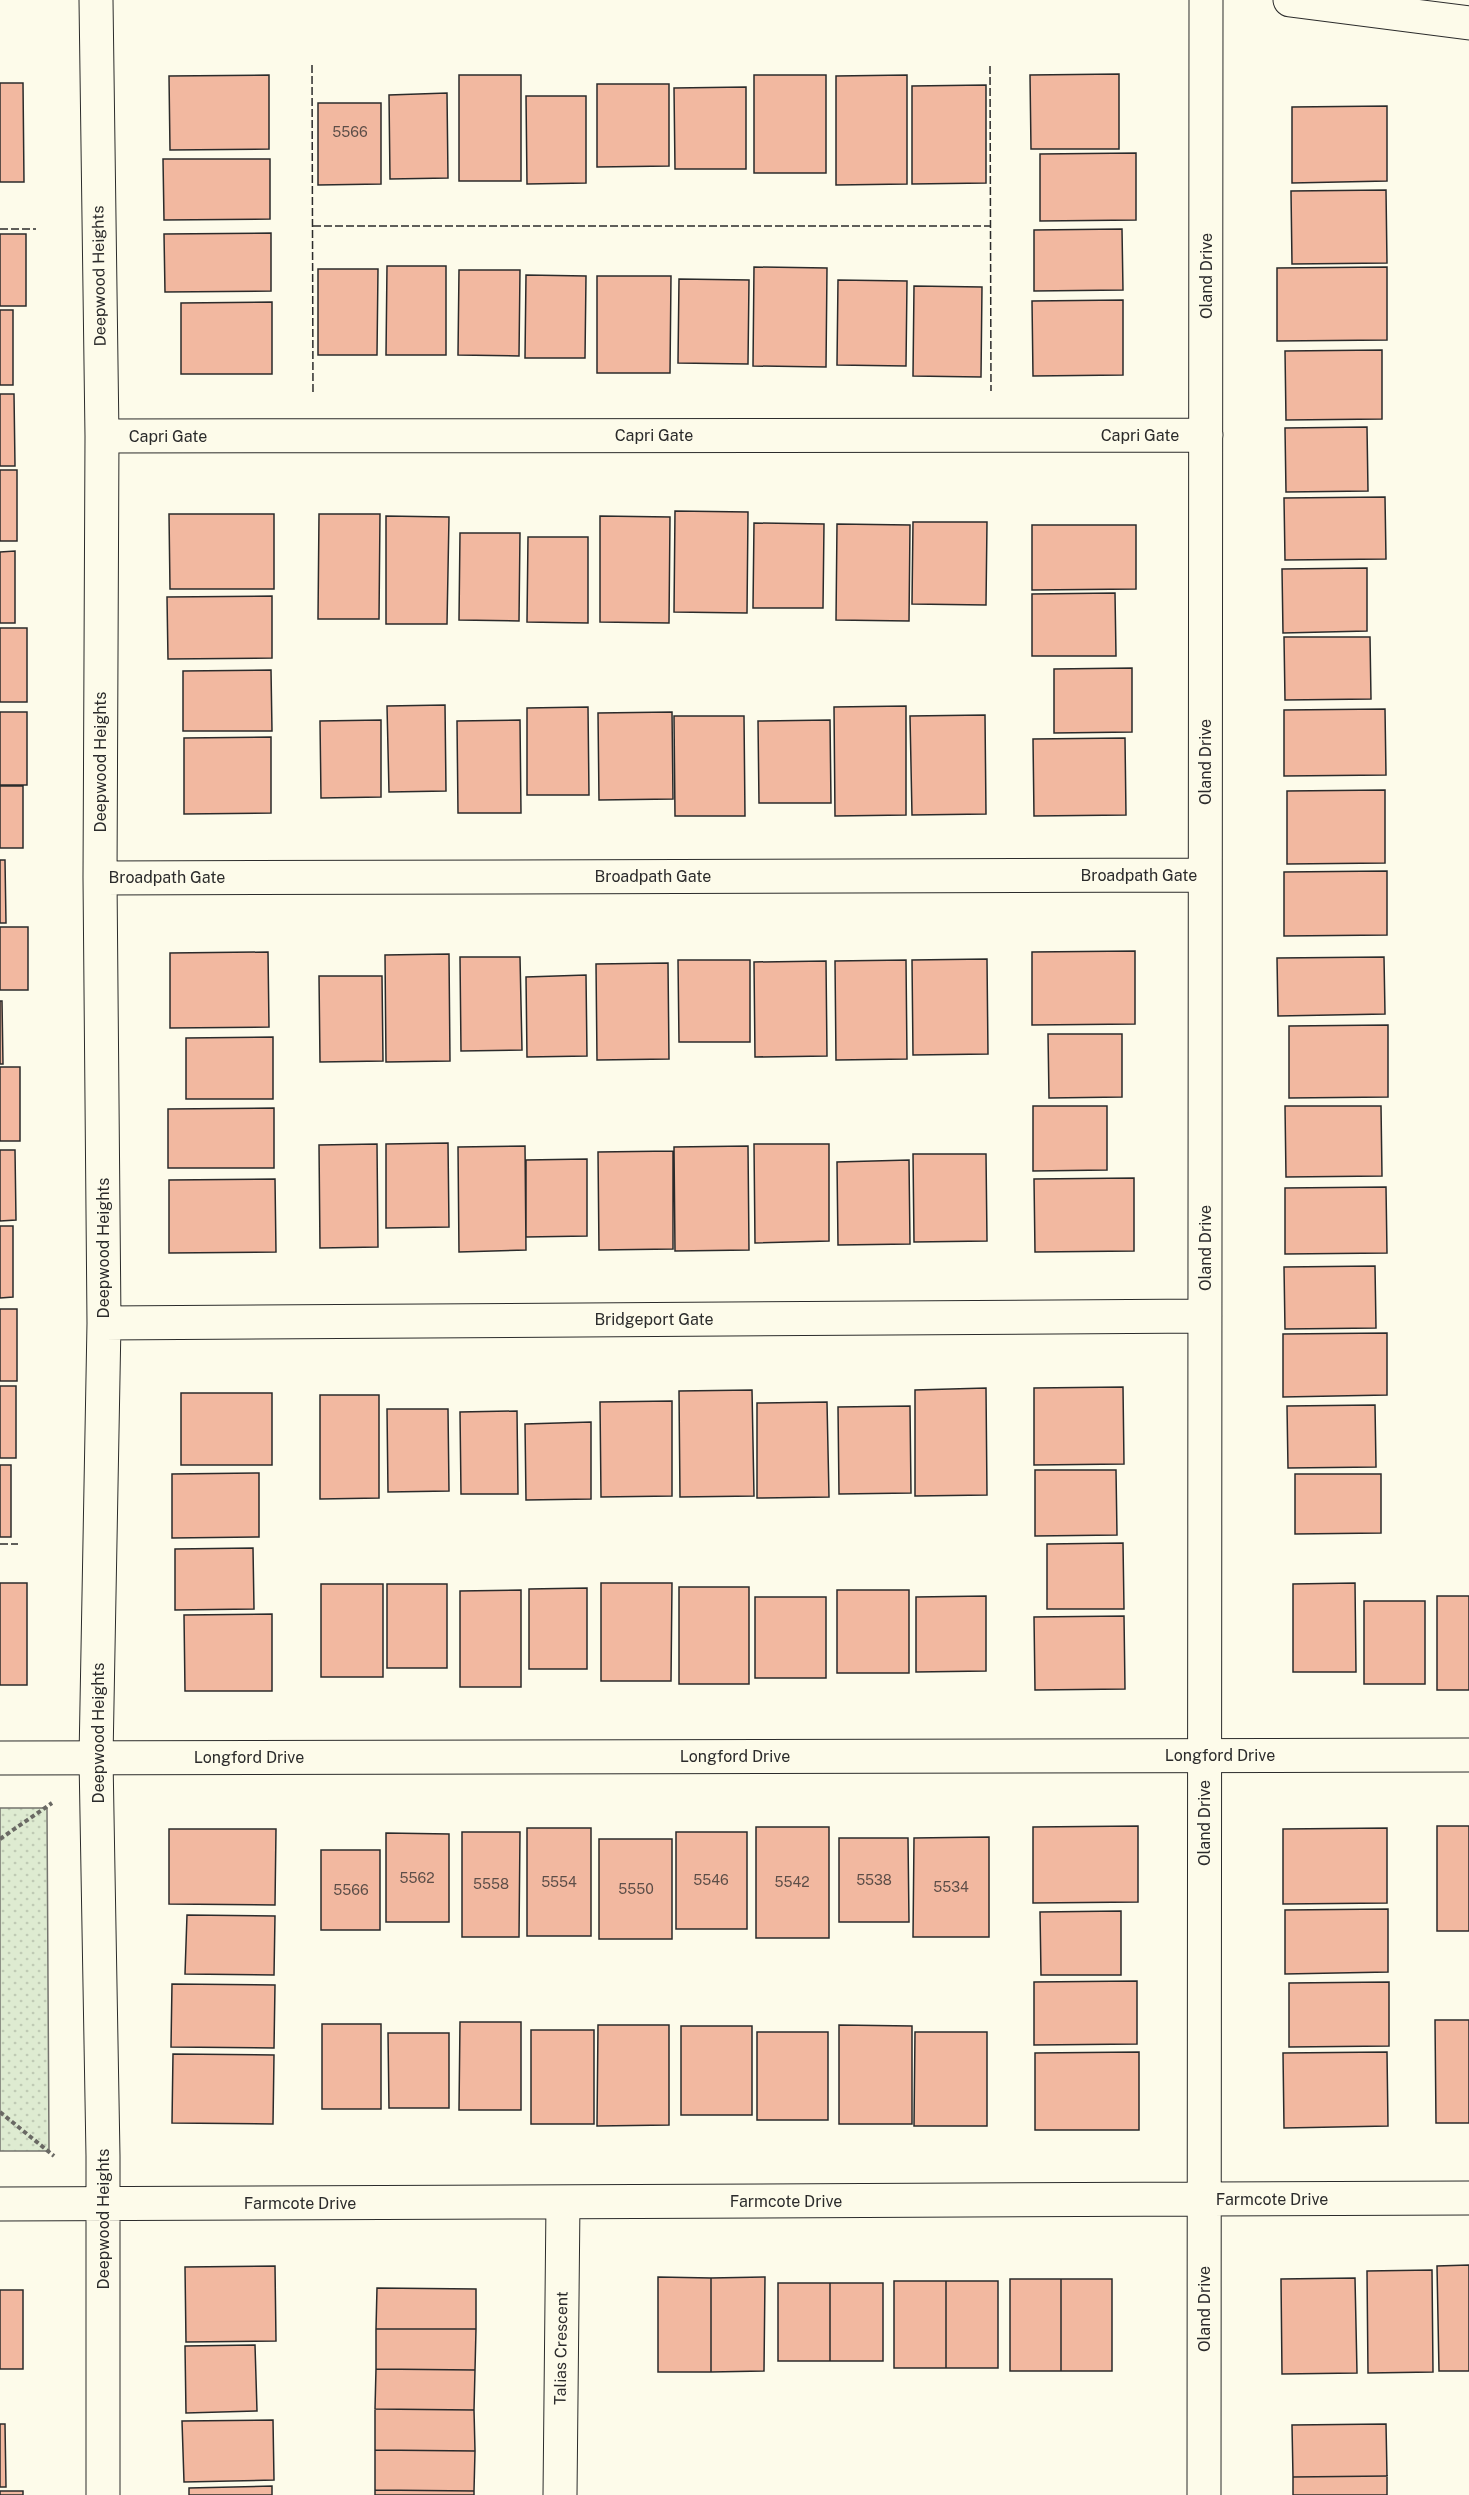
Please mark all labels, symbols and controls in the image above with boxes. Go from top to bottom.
house number: 5566 [332,124,368,140]
street label: Deepwood Heights [88,205,110,347]
street label: Oland Drive [1197,233,1216,319]
street label: Capri Gate [615,426,693,445]
street label: Capri Gate [1101,426,1179,445]
street label: Capri Gate [129,427,207,446]
street label: Deepwood Heights [91,692,110,832]
street label: Oland Drive [1196,719,1215,805]
street label: Broadpath Gate [1081,866,1197,885]
street label: Broadpath Gate [595,867,711,886]
street label: Broadpath Gate [109,868,225,887]
street label: Deepwood Heights [94,1178,113,1318]
street label: Oland Drive [1196,1205,1215,1291]
street label: Bridgeport Gate [594,1310,714,1329]
street label: Deepwood Heights [89,1663,108,1803]
street label: Longford Drive [1165,1746,1275,1765]
street label: Longford Drive [680,1747,790,1766]
street label: Longford Drive [194,1748,304,1767]
street label: Oland Drive [1195,1780,1214,1866]
house number: 5562 [400,1870,435,1886]
house number: 5546 [693,1872,729,1888]
house number: 5538 [856,1872,892,1888]
house number: 5554 [541,1874,577,1890]
house number: 5542 [774,1874,810,1890]
house number: 5558 [473,1876,509,1892]
house number: 5534 [933,1879,969,1895]
house number: 5550 [618,1881,654,1897]
house number: 5566 [333,1882,369,1898]
street label: Deepwood Heights [94,2149,113,2289]
street label: Farmcote Drive [1216,2190,1328,2209]
street label: Farmcote Drive [730,2192,842,2211]
street label: Farmcote Drive [244,2194,356,2213]
street label: Oland Drive [1195,2266,1214,2352]
street label: Talias Crescent [551,2291,571,2405]

